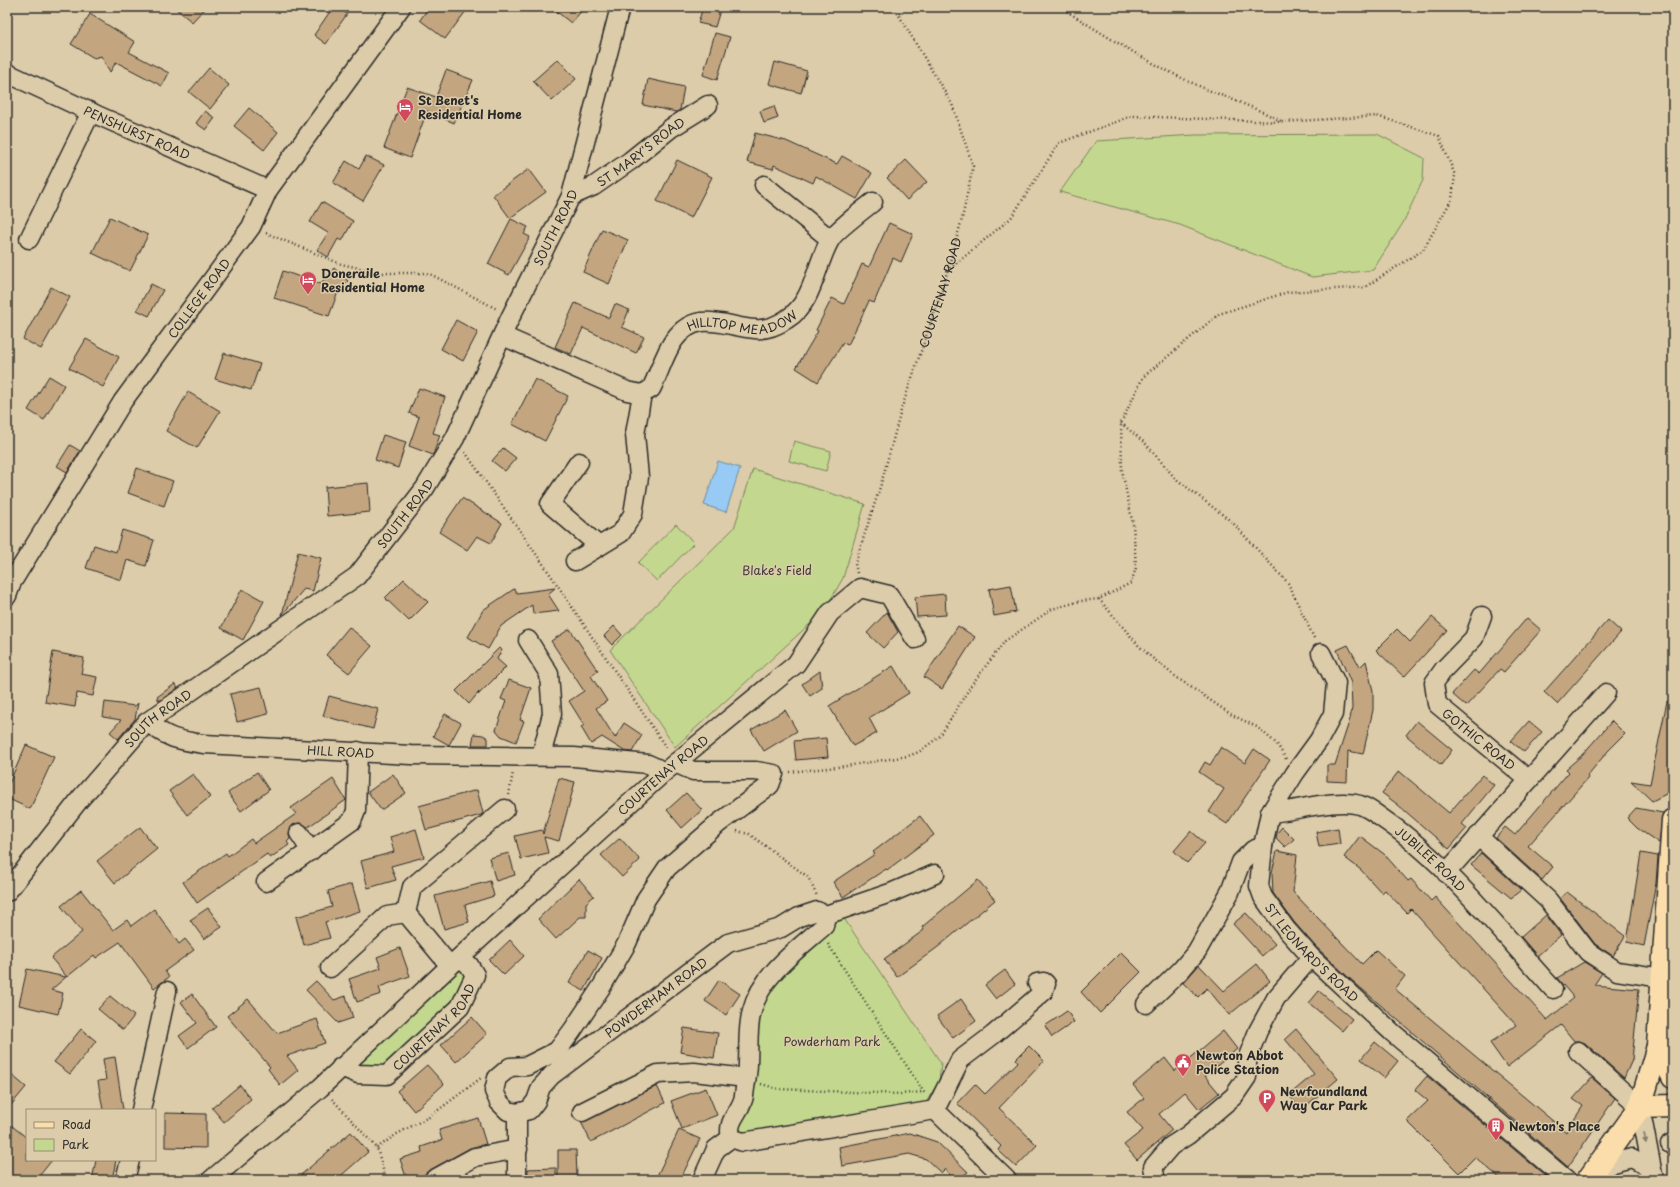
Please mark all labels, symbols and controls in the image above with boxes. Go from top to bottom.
place label: St Benet's Residential Home [418,91,522,123]
hotel icon: St Benet's Residential Home [395,97,415,122]
street label: PENSHURST ROAD [81,101,193,164]
street label: ST MARY'S ROAD [593,113,688,191]
street label: SOUTH ROAD [529,187,581,268]
street label: COURTENAY ROAD [914,235,965,350]
street label: COLLEGE ROAD [163,254,234,342]
place label: Doneraile Residential Home [321,264,425,296]
hotel icon: Doneraile Residential Home [298,270,318,295]
street label: HILLTOP MEADOW [683,305,801,338]
street label: SOUTH ROAD [373,475,437,552]
park label: Blake's Field [742,561,812,579]
street label: SOUTH ROAD [120,685,195,751]
street label: GOTHIC ROAD [1439,704,1519,774]
street label: COURTENAY ROAD [613,731,712,819]
street label: HILL ROAD [307,740,375,762]
street label: JUBILEE ROAD [1391,822,1470,896]
street label: ST LEONARD'S ROAD [1261,899,1363,1006]
street label: POWDERHAM ROAD [601,953,711,1041]
street label: COURTENAY ROAD [388,980,479,1075]
park label: Powderham Park [784,1032,880,1050]
place label: Newton Abbot Police Station [1196,1046,1284,1078]
public building icon: Newton Abbot Police Station [1173,1052,1193,1077]
place label: Newfoundland Way Car Park [1280,1082,1368,1114]
parking icon: Newfoundland Way Car Park [1257,1088,1277,1113]
legend [26,1109,156,1161]
text: Road [62,1115,91,1133]
building icon: Newton's Place [1486,1116,1506,1141]
place label: Newton's Place [1509,1117,1601,1135]
one-way arrow [1643,1132,1649,1144]
text: Park [62,1135,89,1153]

